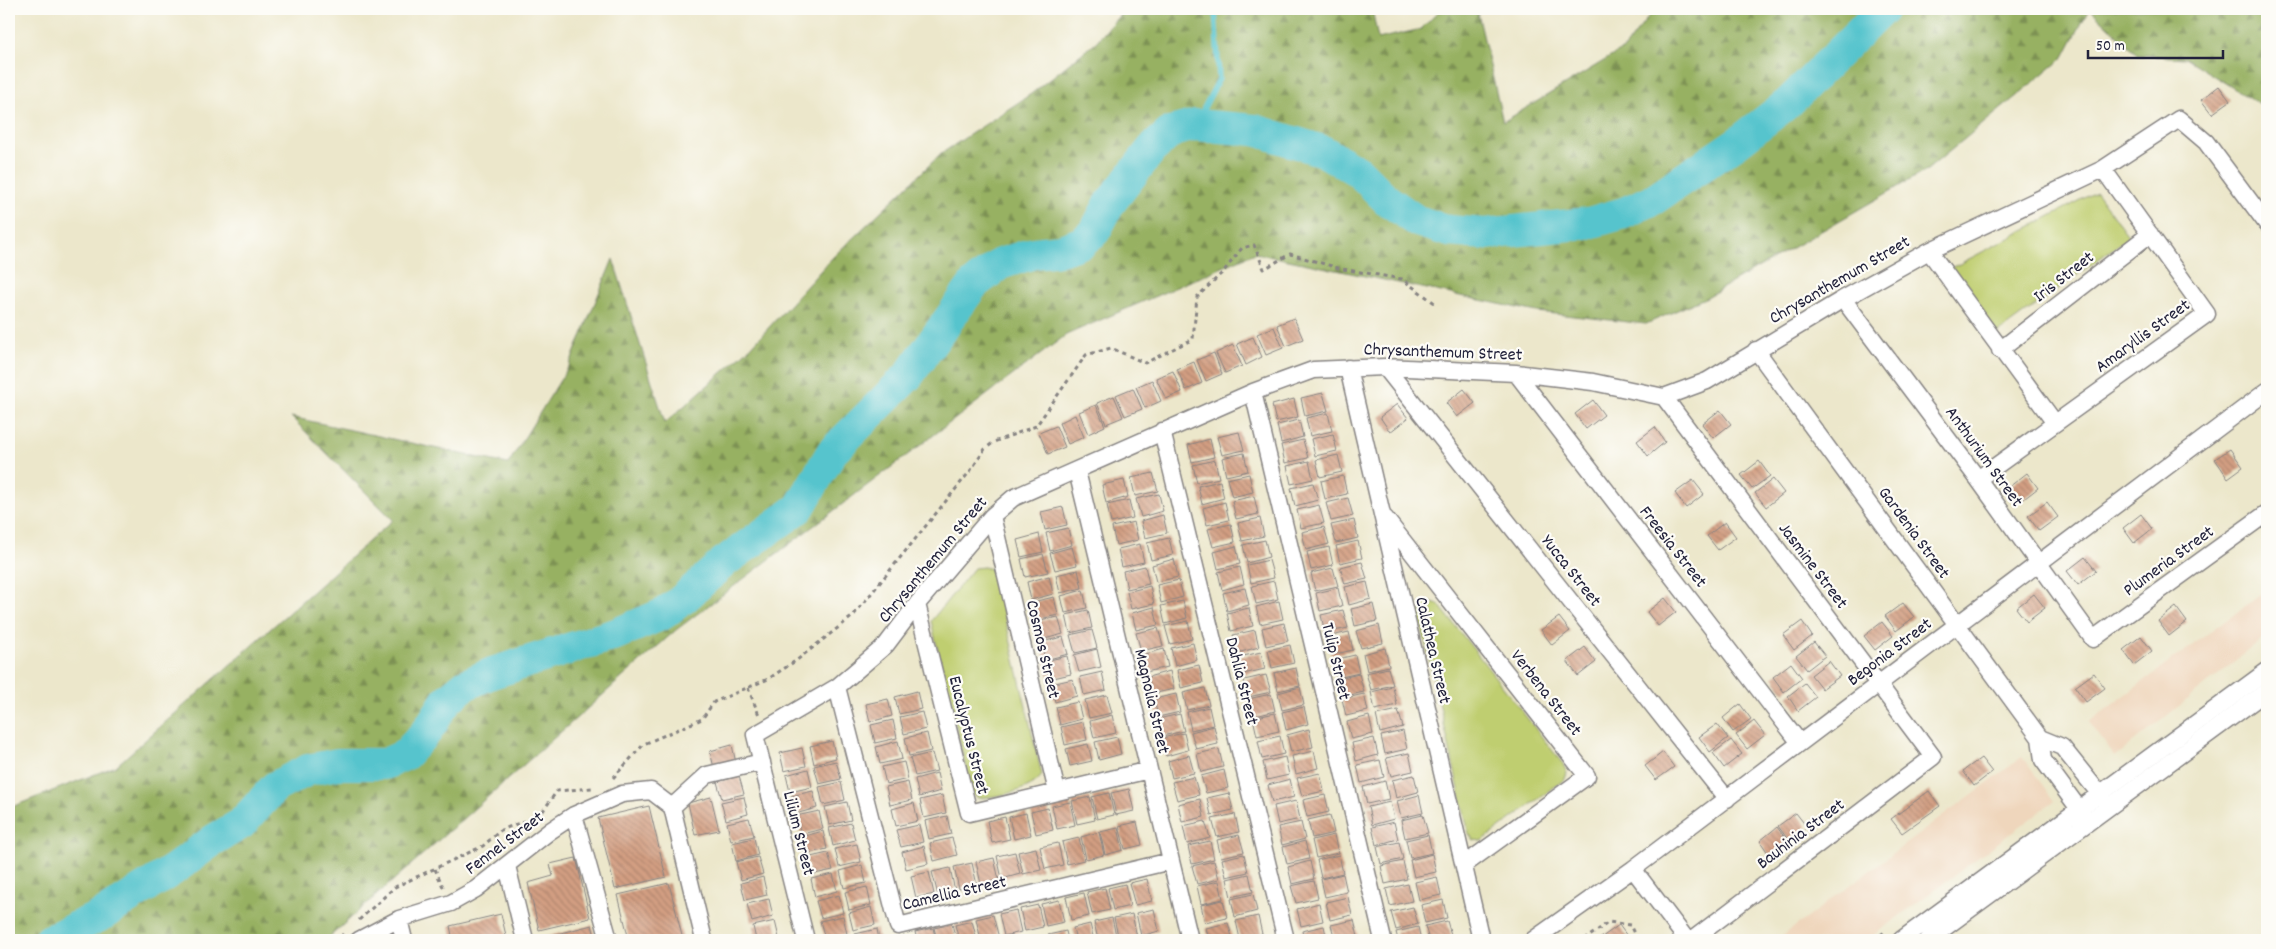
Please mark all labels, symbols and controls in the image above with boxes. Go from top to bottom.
scale bar [2088,28,2224,60]
text: 50 m [2096,36,2125,58]
street label: Chrysanthemum Street [1765,231,1915,332]
street label: Iris Street [2029,246,2100,310]
street label: Amaryllis Street [2091,294,2196,380]
street label: Chrysanthemum Street [1363,338,1523,369]
street label: Anthurium Street [1938,402,2028,513]
street label: Gardenia Street [1871,482,1955,585]
street label: Chrysanthemum Street [873,492,995,629]
street label: Freesia Street [1632,501,1712,594]
street label: Jasmine Street [1771,518,1853,615]
street label: Plumeria Street [2119,520,2220,604]
street label: Yucca Street [1534,530,1606,613]
street label: Calathea Street [1407,595,1456,707]
street label: Cosmos Street [1018,598,1065,702]
street label: Begonia Street [1843,613,1938,693]
street label: Tulip Street [1314,620,1356,703]
street label: Dahlia Street [1218,635,1264,729]
street label: Verbena Street [1503,645,1587,742]
street label: Magnolia Street [1126,647,1175,757]
street label: Eucalyptus Street [941,674,994,798]
street label: Lilium Street [775,789,820,879]
street label: Bauhinia Street [1752,793,1851,876]
street label: Fennel Street [461,806,550,882]
street label: Camellia Street [900,870,1009,919]

